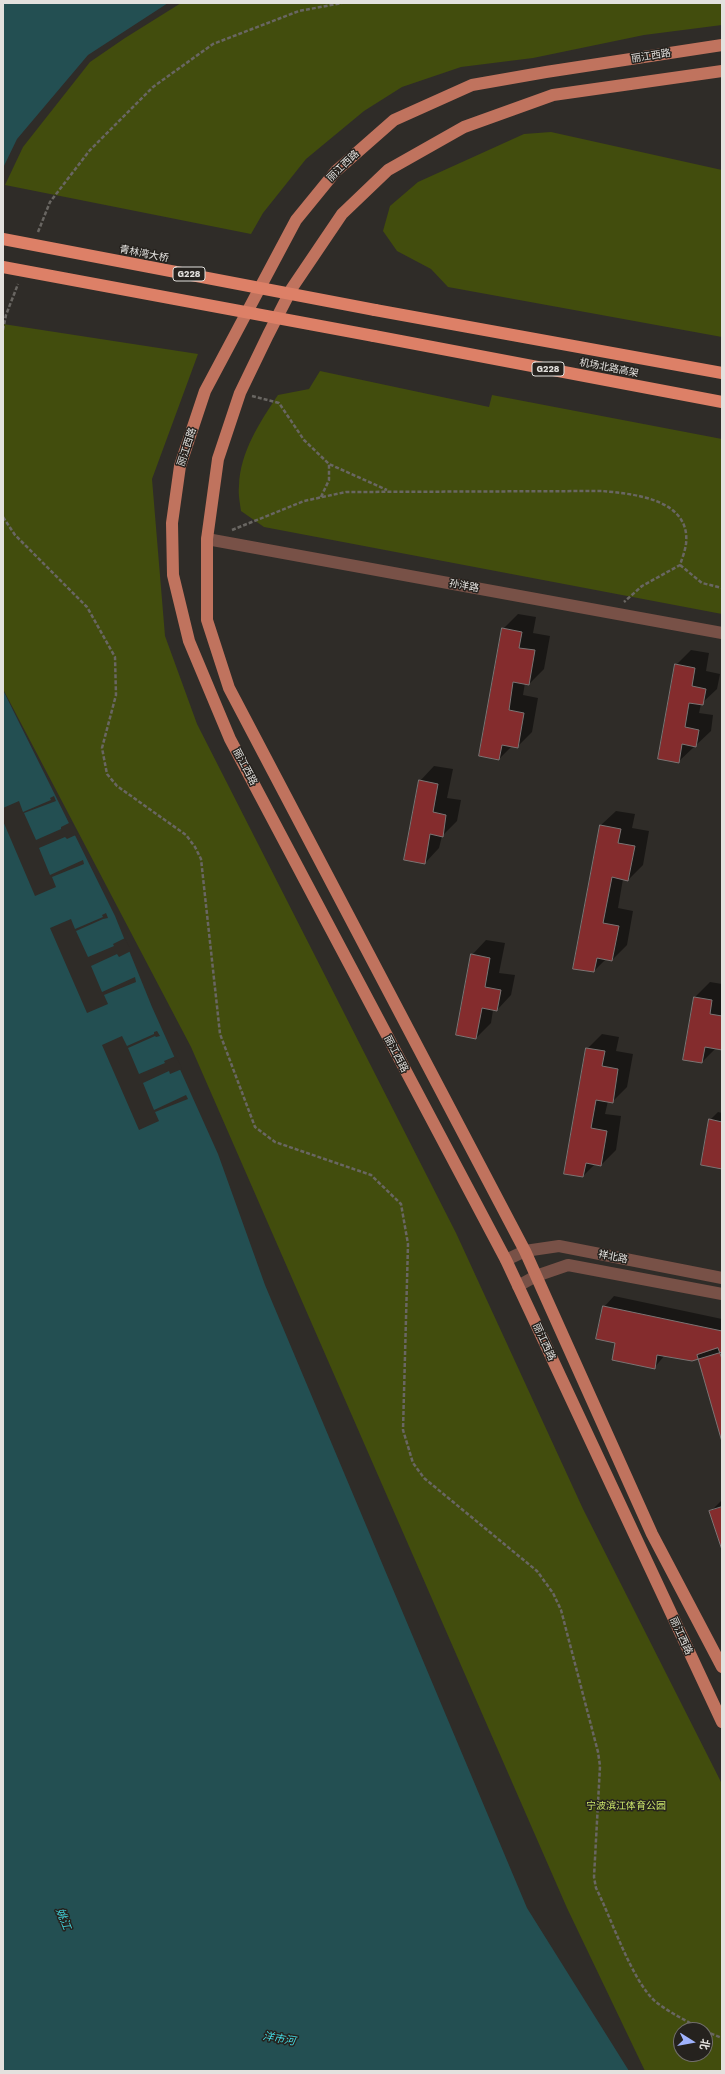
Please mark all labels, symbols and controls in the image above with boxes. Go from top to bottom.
street label: 丽江西路 [630,47,672,65]
street label: 丽江西路 [324,148,362,184]
street label: 青林湾大桥 [118,243,170,265]
road number: G228 [173,267,205,281]
street label: 机场北路高架 [578,356,640,380]
road number: G228 [532,362,564,376]
street label: 丽江西路 [175,426,199,468]
street label: 孙洋路 [448,577,480,595]
street label: 丽江西路 [230,747,260,787]
street label: 丽江西路 [381,1034,411,1074]
street label: 祥北路 [597,1248,629,1266]
street label: 丽江西路 [530,1321,558,1363]
street label: 丽江西路 [667,1615,695,1657]
park label: 宁波滨江体育公园 [586,1800,666,1812]
water label: 姚江 [53,1906,73,1932]
north arrow [673,2022,713,2062]
water label: 洋市河 [262,2030,296,2048]
text: 北 [697,2038,712,2051]

